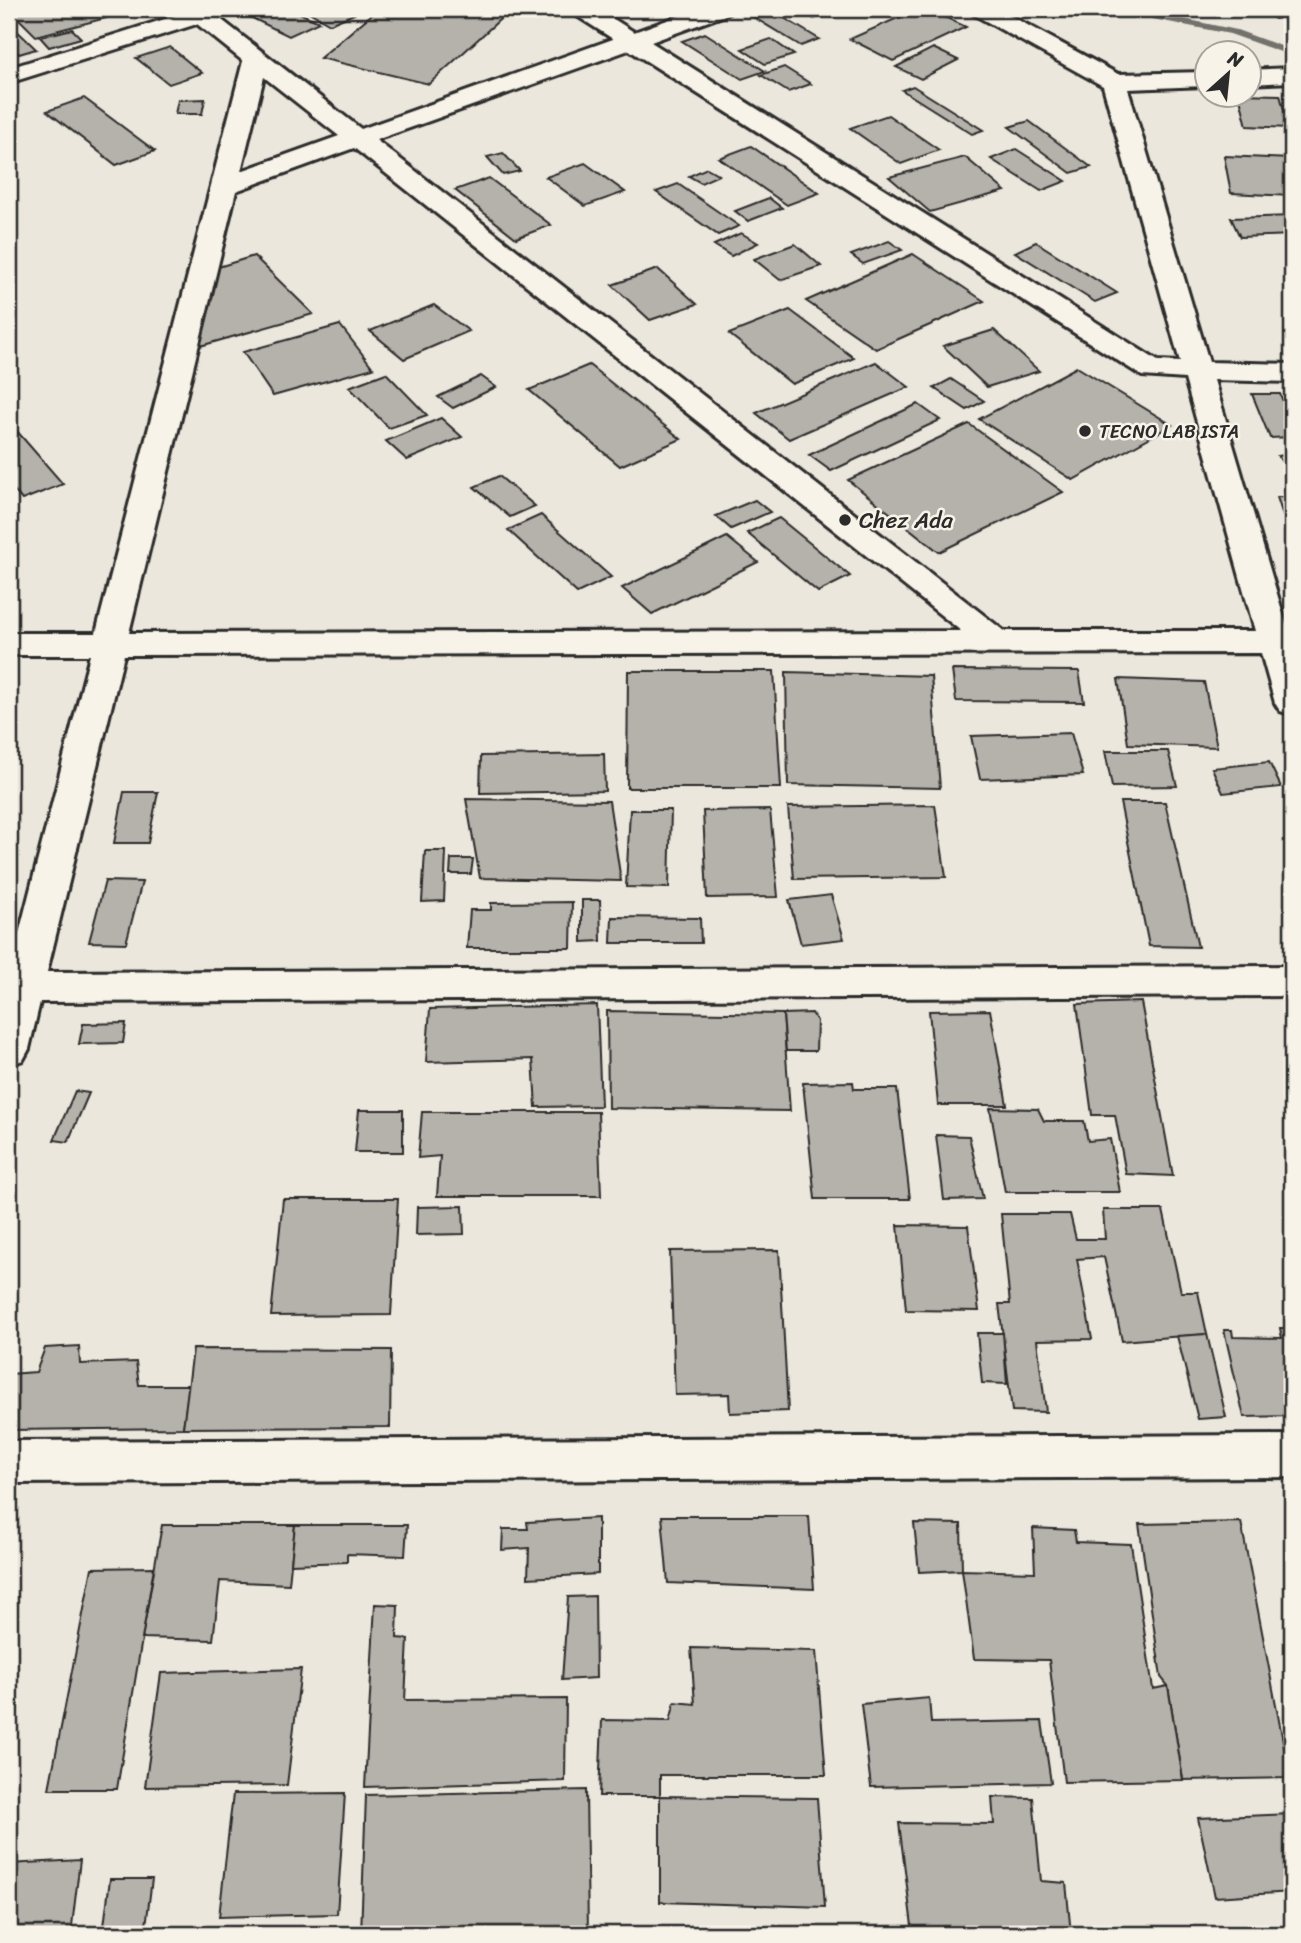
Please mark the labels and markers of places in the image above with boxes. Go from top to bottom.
place label: TECNO LAB ISTA [1099,415,1239,448]
marker: TECNO LAB ISTA [1077,423,1093,439]
place label: Chez Ada [859,500,953,541]
marker: Chez Ada [837,512,853,528]

